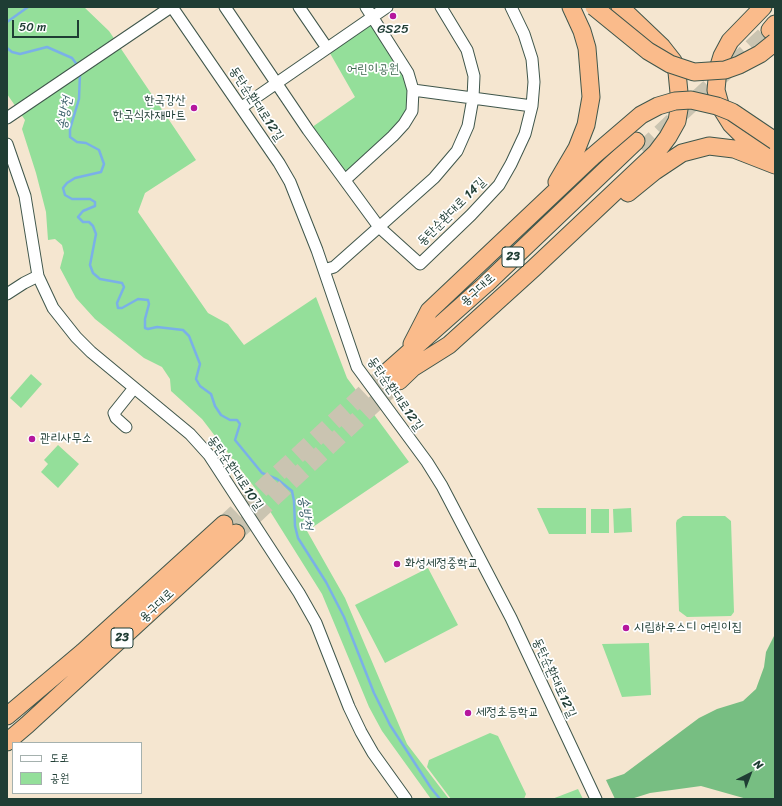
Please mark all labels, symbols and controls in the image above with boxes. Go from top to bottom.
marker: GS25 [388,11,398,21]
scale bar [14,12,81,38]
text: 50 m [19,16,46,38]
place label: GS25 [377,22,409,38]
park label: 어린이공원 [347,62,399,78]
street label: 동탄순환대로12길 [225,64,287,144]
place label: 한국강산 한국식자재마트 [113,93,186,124]
water label: 송방천 [54,95,76,131]
marker: 한국강산 한국식자재마트 [189,103,199,113]
street label: 동탄순환대로 14길 [415,175,489,249]
road number: 23 [502,247,524,267]
street label: 용구대로 [457,270,499,310]
street label: 동탄순환대로12길 [364,354,426,434]
place label: 관리사무소 [40,431,92,447]
street label: 동탄순환대로10길 [204,433,266,513]
marker: 관리사무소 [27,434,37,444]
water label: 송방천 [294,495,316,531]
place label: 화성세정중학교 [405,556,478,572]
marker: 화성세정중학교 [392,559,402,569]
street label: 용구대로 [136,586,178,626]
place label: 시립하우스디 어린이집 [634,620,742,636]
marker: 시립하우스디 어린이집 [621,623,631,633]
road number: 23 [111,628,133,648]
street label: 동탄순환대로12길 [529,636,579,720]
place label: 세정초등학교 [476,705,539,721]
marker: 세정초등학교 [463,708,473,718]
legend [12,742,142,794]
text: 도로 [50,747,69,769]
north arrow [730,754,770,794]
text: N [749,755,768,774]
text: 공원 [50,767,69,789]

